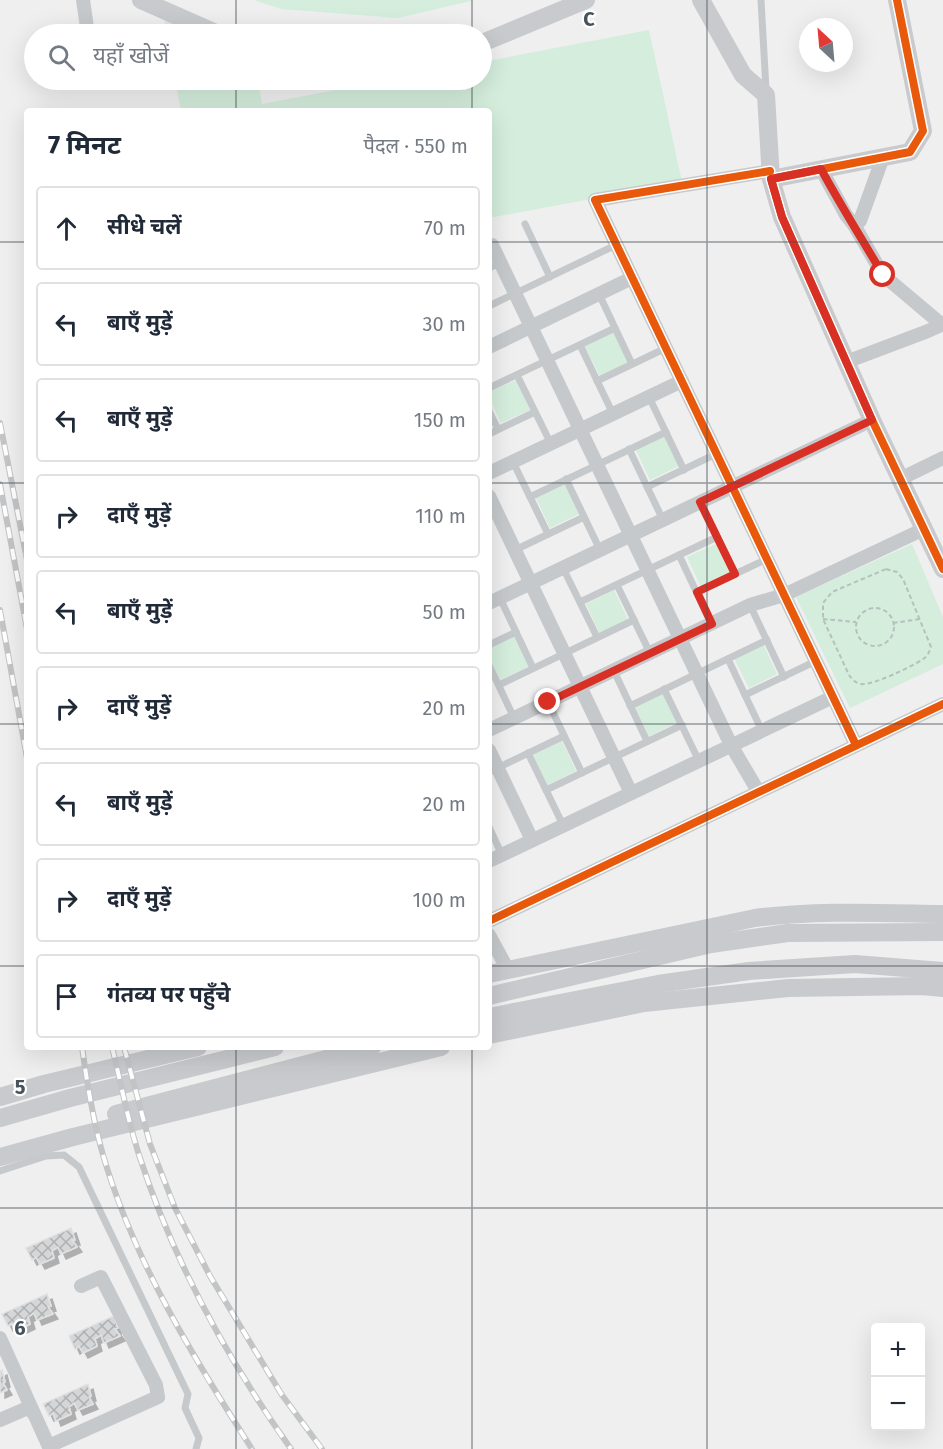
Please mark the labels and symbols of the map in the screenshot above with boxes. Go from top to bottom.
text: C [583,7,595,31]
north arrow [799,18,853,72]
route start [869,261,895,287]
route end [534,688,560,714]
text: 5 [15,1075,26,1099]
text: 6 [14,1316,26,1340]

